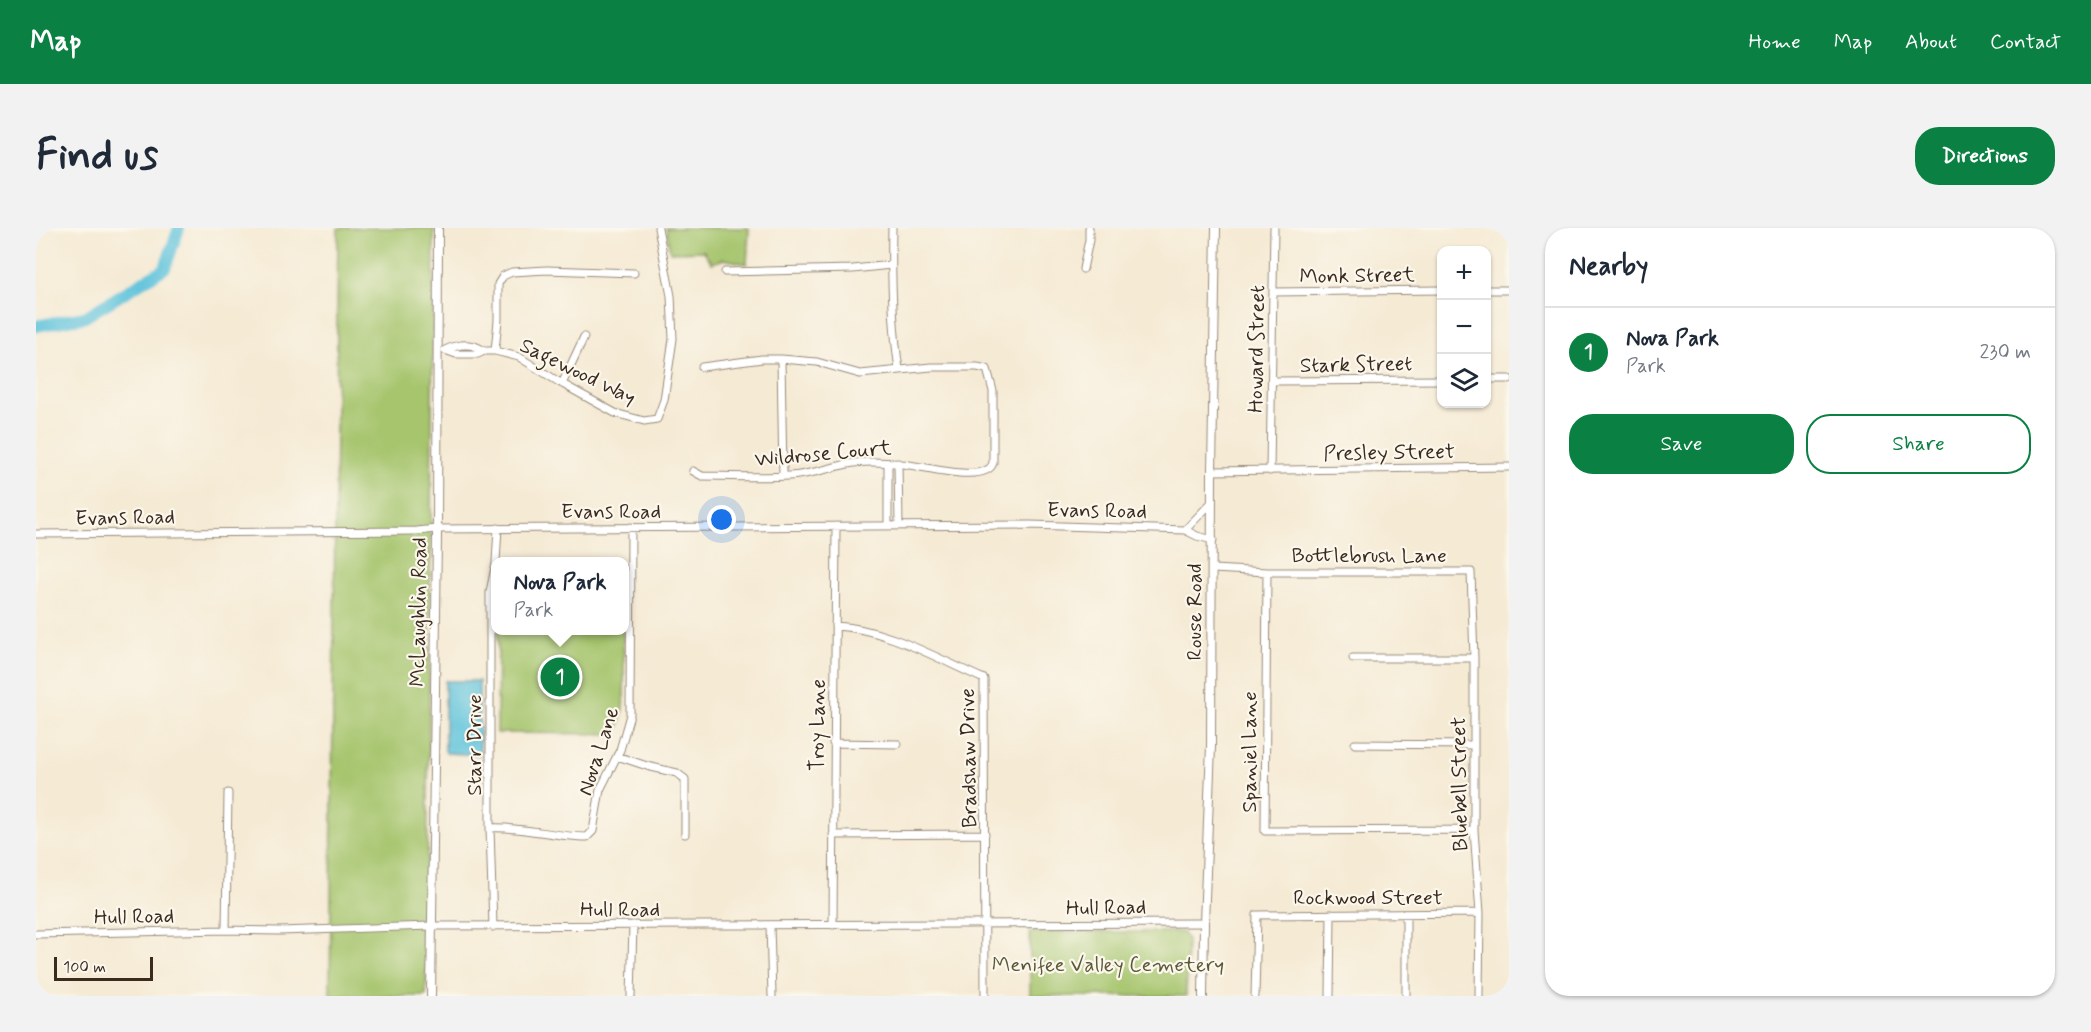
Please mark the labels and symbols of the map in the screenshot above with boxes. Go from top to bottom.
street label: Monk Street [1299,261,1416,291]
street label: Howard Street [1242,285,1272,413]
street label: Sagewood Way [514,332,640,414]
street label: Stark Street [1300,350,1413,380]
street label: Wildrose Court [754,434,893,474]
street label: Presley Street [1323,438,1455,468]
street label: Evans Road [1047,496,1147,526]
street label: Evans Road [561,498,661,526]
street label: Evans Road [75,503,175,533]
your location [707,505,736,534]
street label: McLaughlin Road [404,537,434,687]
street label: Bottlebrush Lane [1291,542,1447,570]
street label: Rouse Road [1181,563,1209,661]
pin: 1 [540,654,580,700]
street label: Troy Lane [803,679,833,771]
street label: Bradshaw Drive [954,688,984,828]
street label: Spaniel Lane [1236,691,1264,813]
street label: Starr Drive [461,694,489,796]
street label: Nova Lane [571,703,626,799]
street label: Bluebell Street [1445,716,1475,852]
street label: Rockwood Street [1293,884,1443,912]
street label: Hull Road [1066,893,1146,923]
street label: Hull Road [580,896,660,924]
street label: Hull Road [94,902,174,932]
park label: Menifee Valley Cemetery [992,951,1224,979]
scale bar [54,954,153,982]

